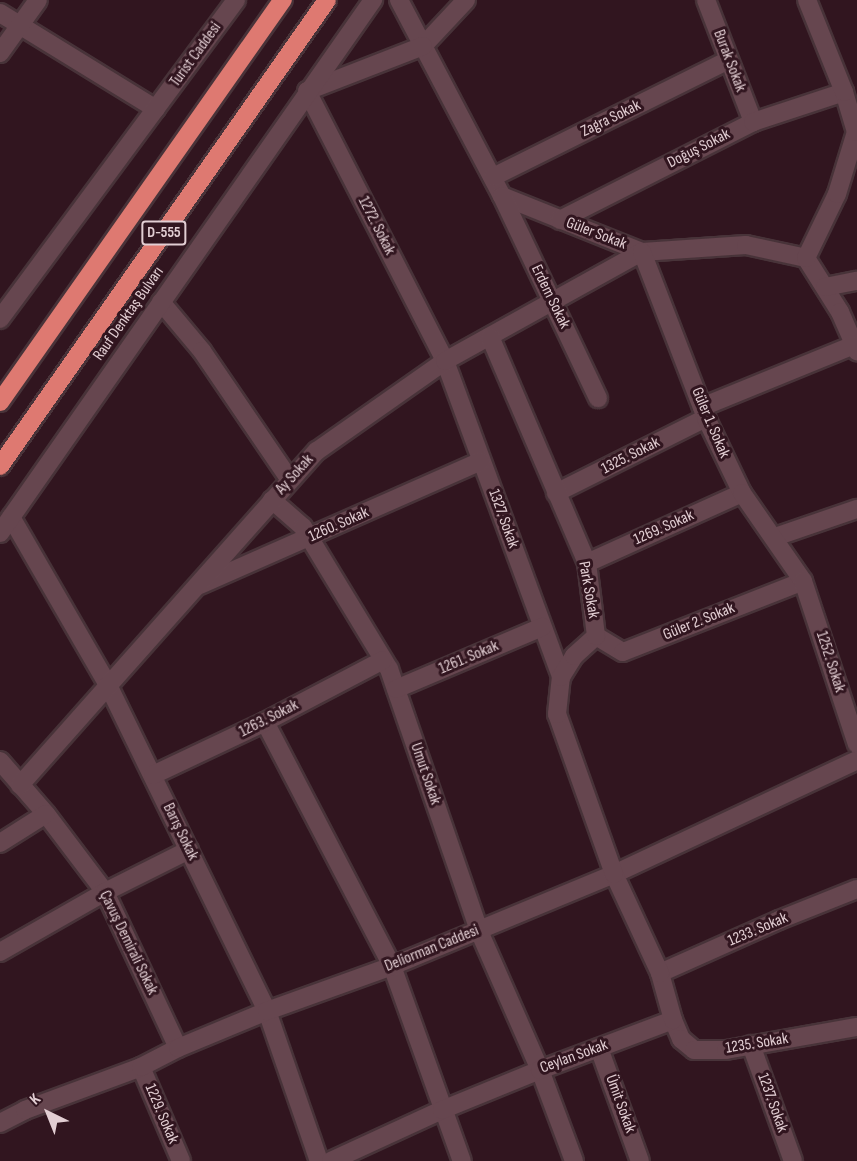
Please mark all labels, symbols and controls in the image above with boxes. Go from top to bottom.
street label: Turist Caddesi [166,19,226,91]
street label: Burak Sokak [708,27,750,95]
street label: Zagra Sokak [578,96,644,142]
street label: Doğuş Sokak [664,125,734,173]
street label: 1272. Sokak [353,194,399,258]
street label: Güler Sokak [563,214,629,254]
road number: D-555 [140,221,188,245]
street label: Erdem Sokak [526,262,574,332]
street label: Rauf Denktaş Bulvarı [90,263,168,365]
street label: Güler 1. Sokak [687,385,733,461]
street label: 1325. Sokak [599,433,663,479]
street label: Ay Sokak [272,451,318,499]
street label: 1327. Sokak [483,487,523,551]
street label: 1260. Sokak [306,503,372,547]
street label: 1269. Sokak [631,506,697,550]
street label: Park Sokak [574,560,602,620]
street label: Güler 2. Sokak [661,599,737,645]
street label: 1252. Sokak [811,629,849,695]
street label: 1261. Sokak [436,637,502,679]
street label: 1263. Sokak [236,696,302,742]
street label: Umut Sokak [405,741,445,807]
street label: Barış Sokak [158,800,202,864]
street label: Çavuş Demirali Sokak [95,888,161,998]
street label: 1233. Sokak [725,909,791,951]
street label: Deliorman Caddesi [382,921,482,977]
street label: 1235. Sokak [724,1030,790,1058]
street label: Ceylan Sokak [538,1036,610,1078]
street label: 1237. Sokak [752,1071,792,1135]
street label: Ümit Sokak [601,1072,639,1136]
street label: 1229. Sokak [140,1081,182,1147]
north arrow [18,1083,78,1143]
text: K [26,1090,45,1109]

